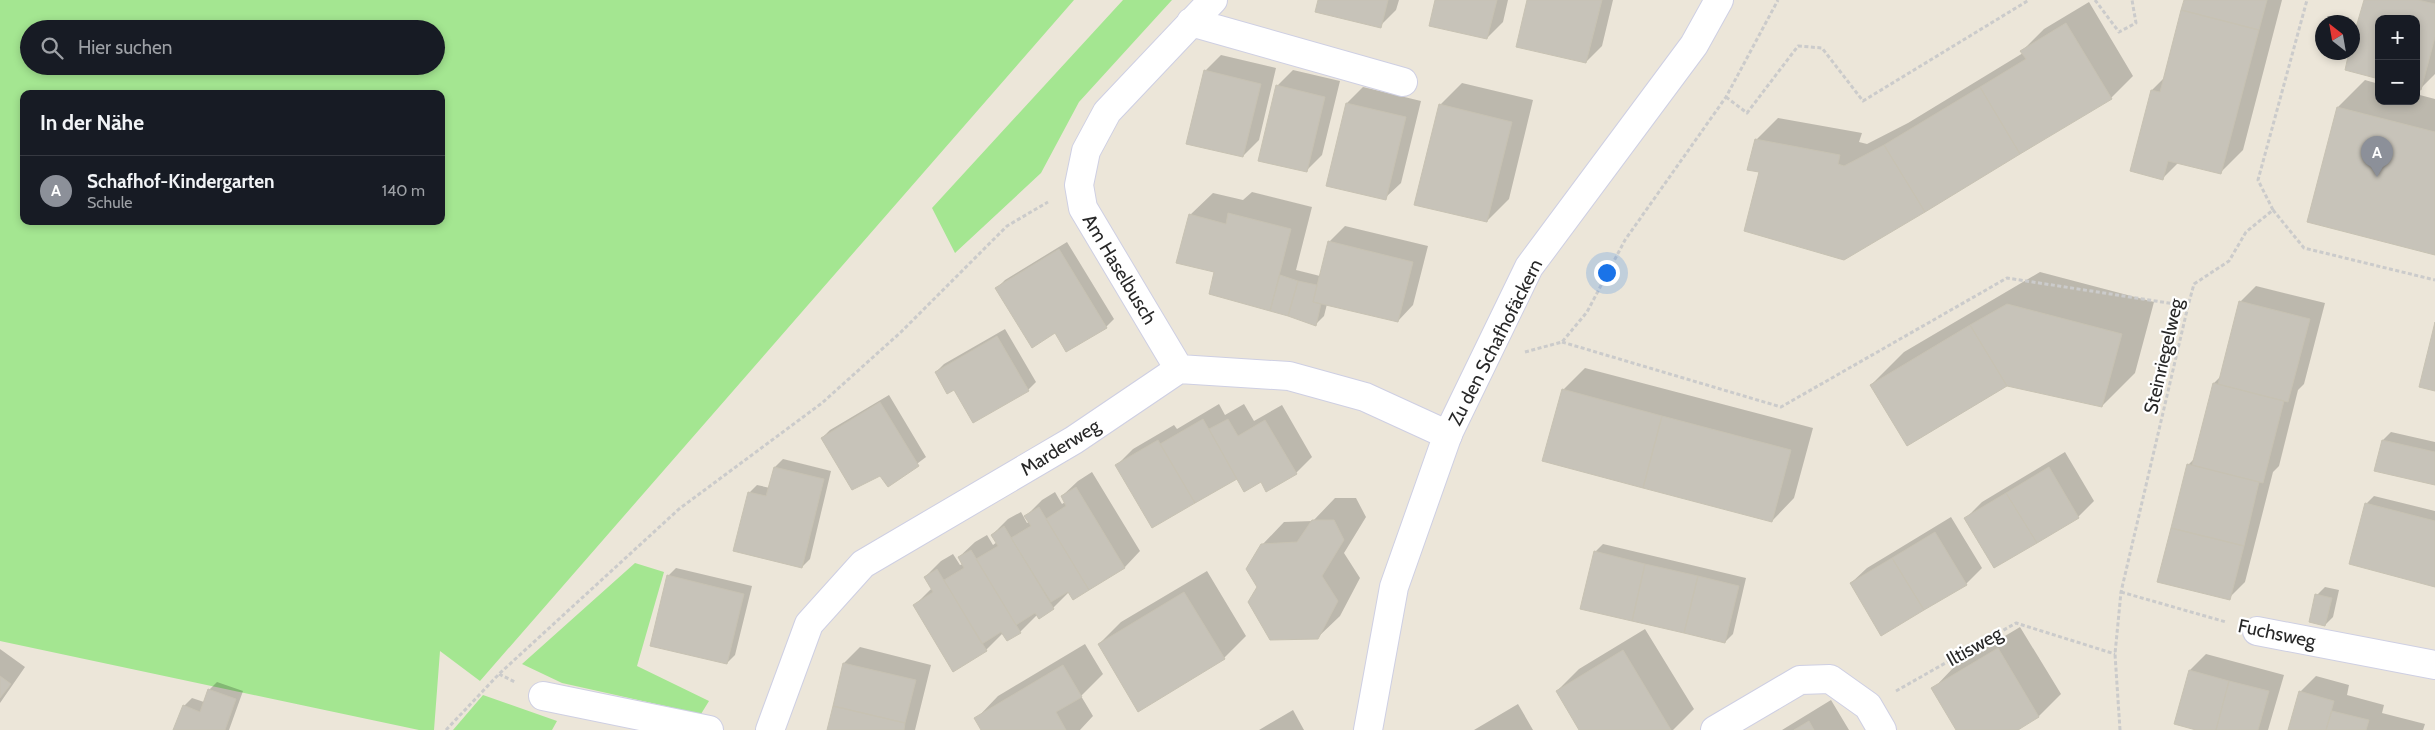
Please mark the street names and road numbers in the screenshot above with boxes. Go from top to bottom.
street label: Am Haselbusch [1078,210,1161,328]
street label: Zu den Schafhofäckern [1444,255,1547,429]
street label: Steinriegelweg [2139,296,2188,416]
street label: Marderweg [1016,414,1105,481]
street label: Fuchsweg [2236,614,2318,653]
street label: Iltisweg [1942,622,2007,671]

